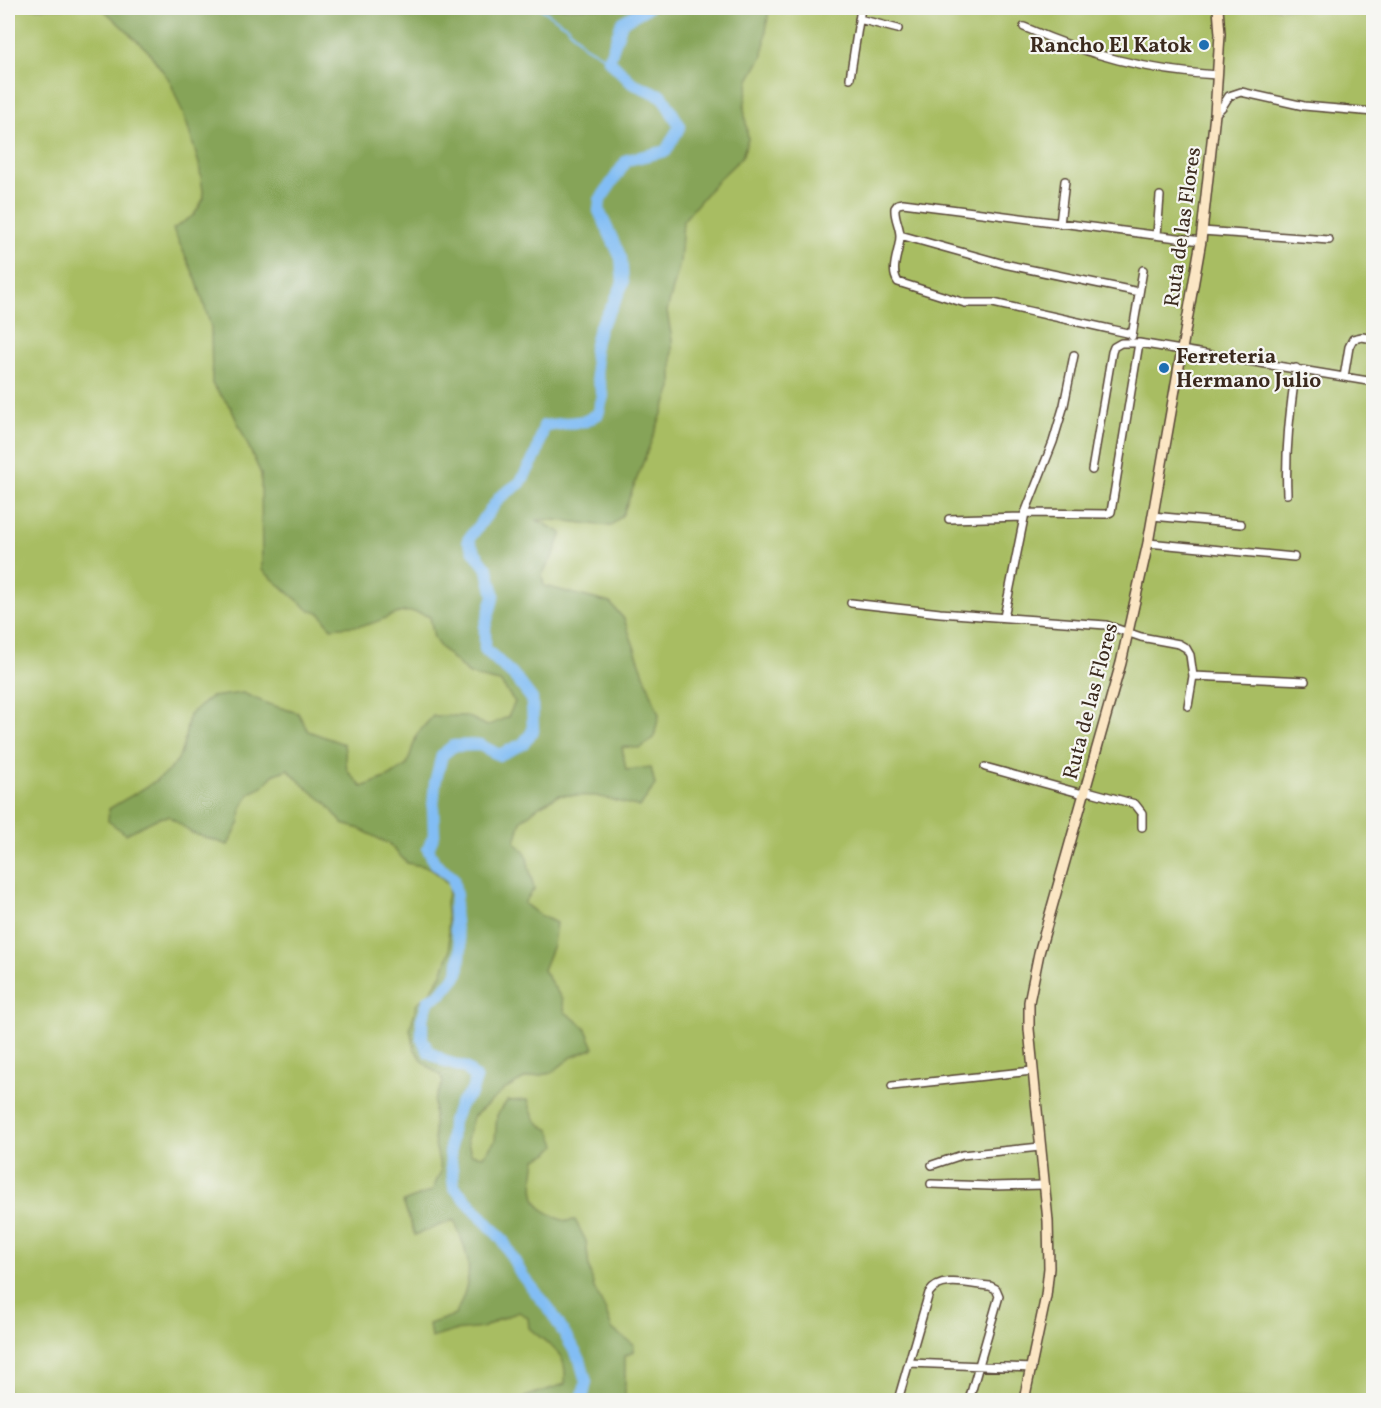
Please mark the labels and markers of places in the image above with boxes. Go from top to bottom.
place label: Rancho El Katok [1030,32,1192,61]
marker: Rancho El Katok [1197,38,1211,52]
place label: Ferreteria Hermano Julio [1176,343,1321,396]
marker: Ferreteria Hermano Julio [1157,361,1171,375]

